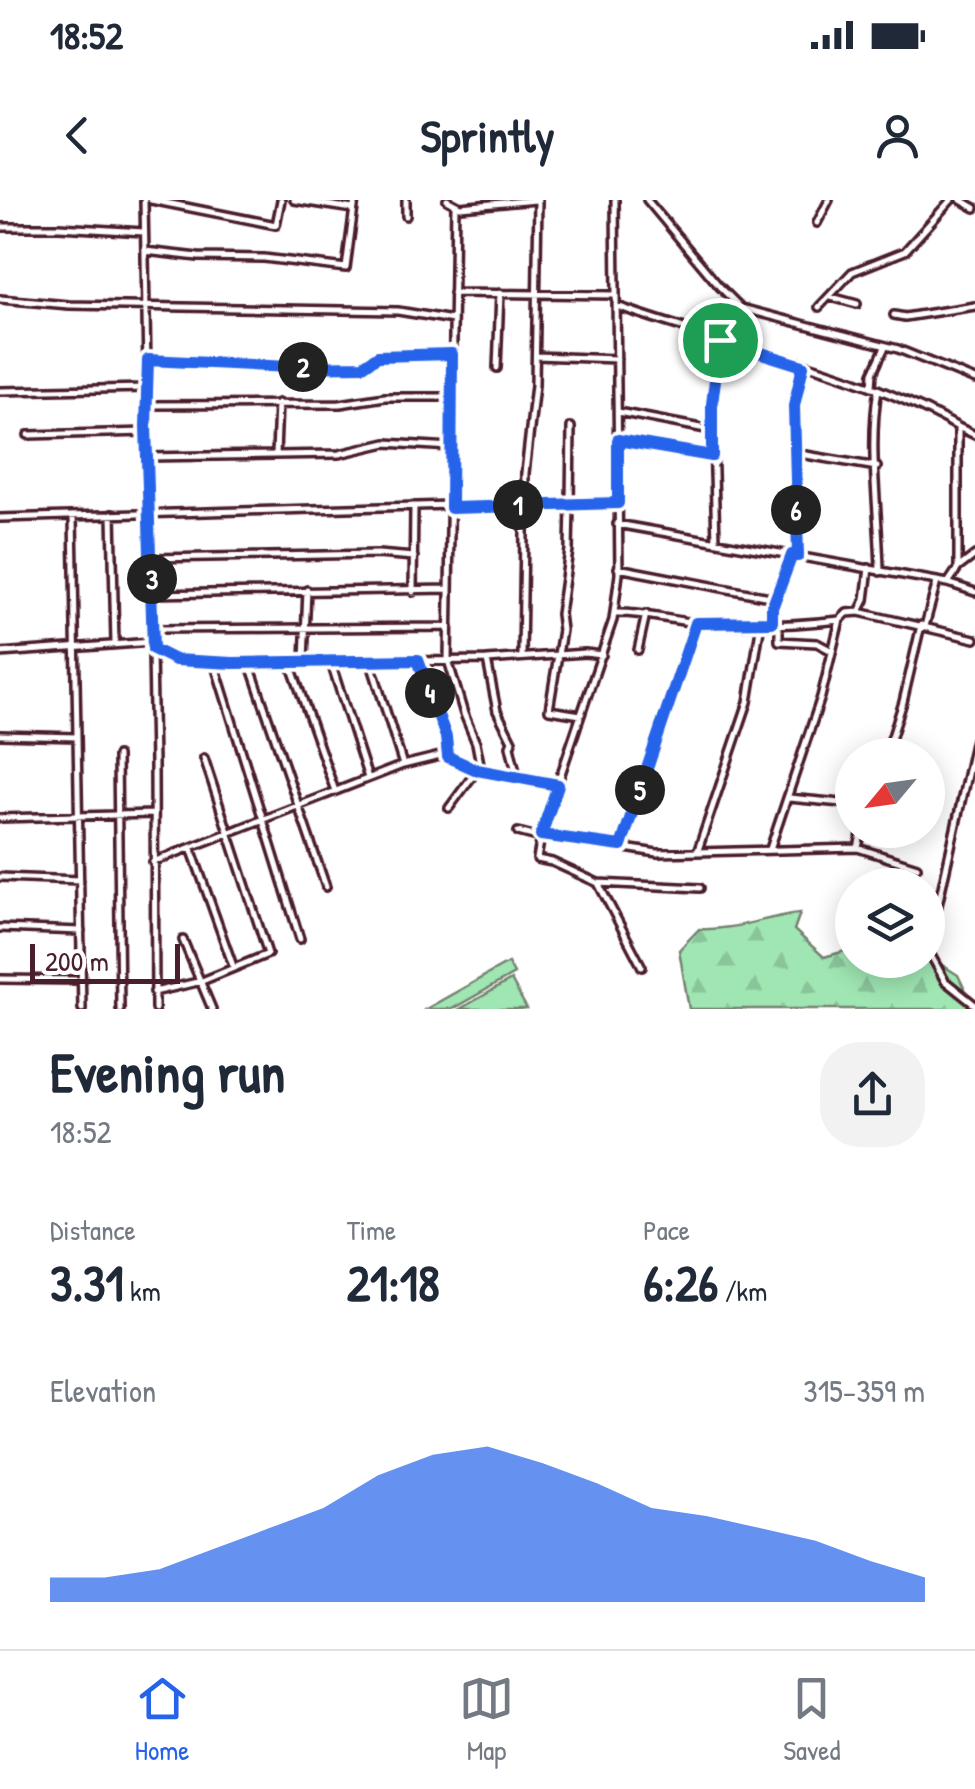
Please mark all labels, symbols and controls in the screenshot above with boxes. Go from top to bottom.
text: 18:52 [50,9,123,61]
text: Sprintly [420,105,555,166]
icon: back [50,108,105,163]
icon: person [870,108,925,163]
pin [678,298,763,383]
icon: arrive [693,313,748,368]
pin: 2 [278,342,328,392]
text: 2 [296,348,310,386]
pin: 1 [493,480,543,530]
pin: 6 [771,485,821,535]
text: 1 [513,486,523,524]
text: 6 [790,491,802,529]
pin: 3 [127,554,177,604]
text: 3 [146,560,158,598]
pin: 4 [405,668,455,718]
text: 4 [425,674,435,712]
north arrow [835,738,945,848]
map controls [835,738,945,978]
pin: 5 [615,765,665,815]
text: 5 [634,771,646,809]
button: layers [835,868,945,978]
scale bar [30,939,180,984]
text: 200 m [45,942,109,980]
text: Evening run [50,1035,285,1109]
button: share [820,1042,925,1147]
text: 18:52 [50,1110,111,1153]
text: Distance [50,1211,136,1249]
text: Time [347,1211,396,1249]
text: Pace [643,1211,690,1249]
text: 3.31 [50,1249,124,1317]
text: 21:18 [347,1249,440,1317]
text: 6:26 [643,1249,718,1317]
text: km [124,1272,161,1310]
text: /km [718,1272,767,1310]
text: Elevation [50,1369,156,1412]
text: 315–359 m [803,1369,925,1412]
tab: Home [135,1671,190,1769]
tab: Map [459,1671,514,1769]
tab: Saved [783,1671,840,1769]

